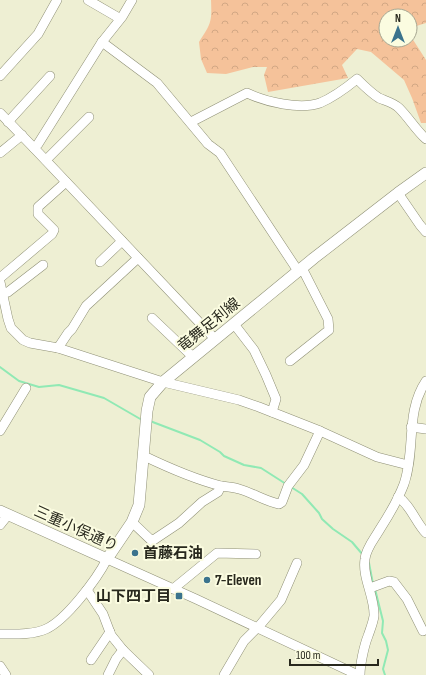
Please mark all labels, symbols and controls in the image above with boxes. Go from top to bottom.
north arrow [378,8,418,48]
text: N [395,12,401,25]
street label: 竜舞足利線 [174,294,244,356]
street label: 三重小俣通り [31,502,121,556]
place label: 首藤石油 [143,544,203,563]
marker: 首藤石油 [130,548,140,558]
place label: 7-Eleven [215,571,262,590]
marker: 7-Eleven [202,575,212,585]
place label: 山下四丁目 [96,587,171,606]
marker: 山下四丁目 [174,591,184,601]
scale bar [290,641,378,667]
text: 100 m [296,648,321,663]

